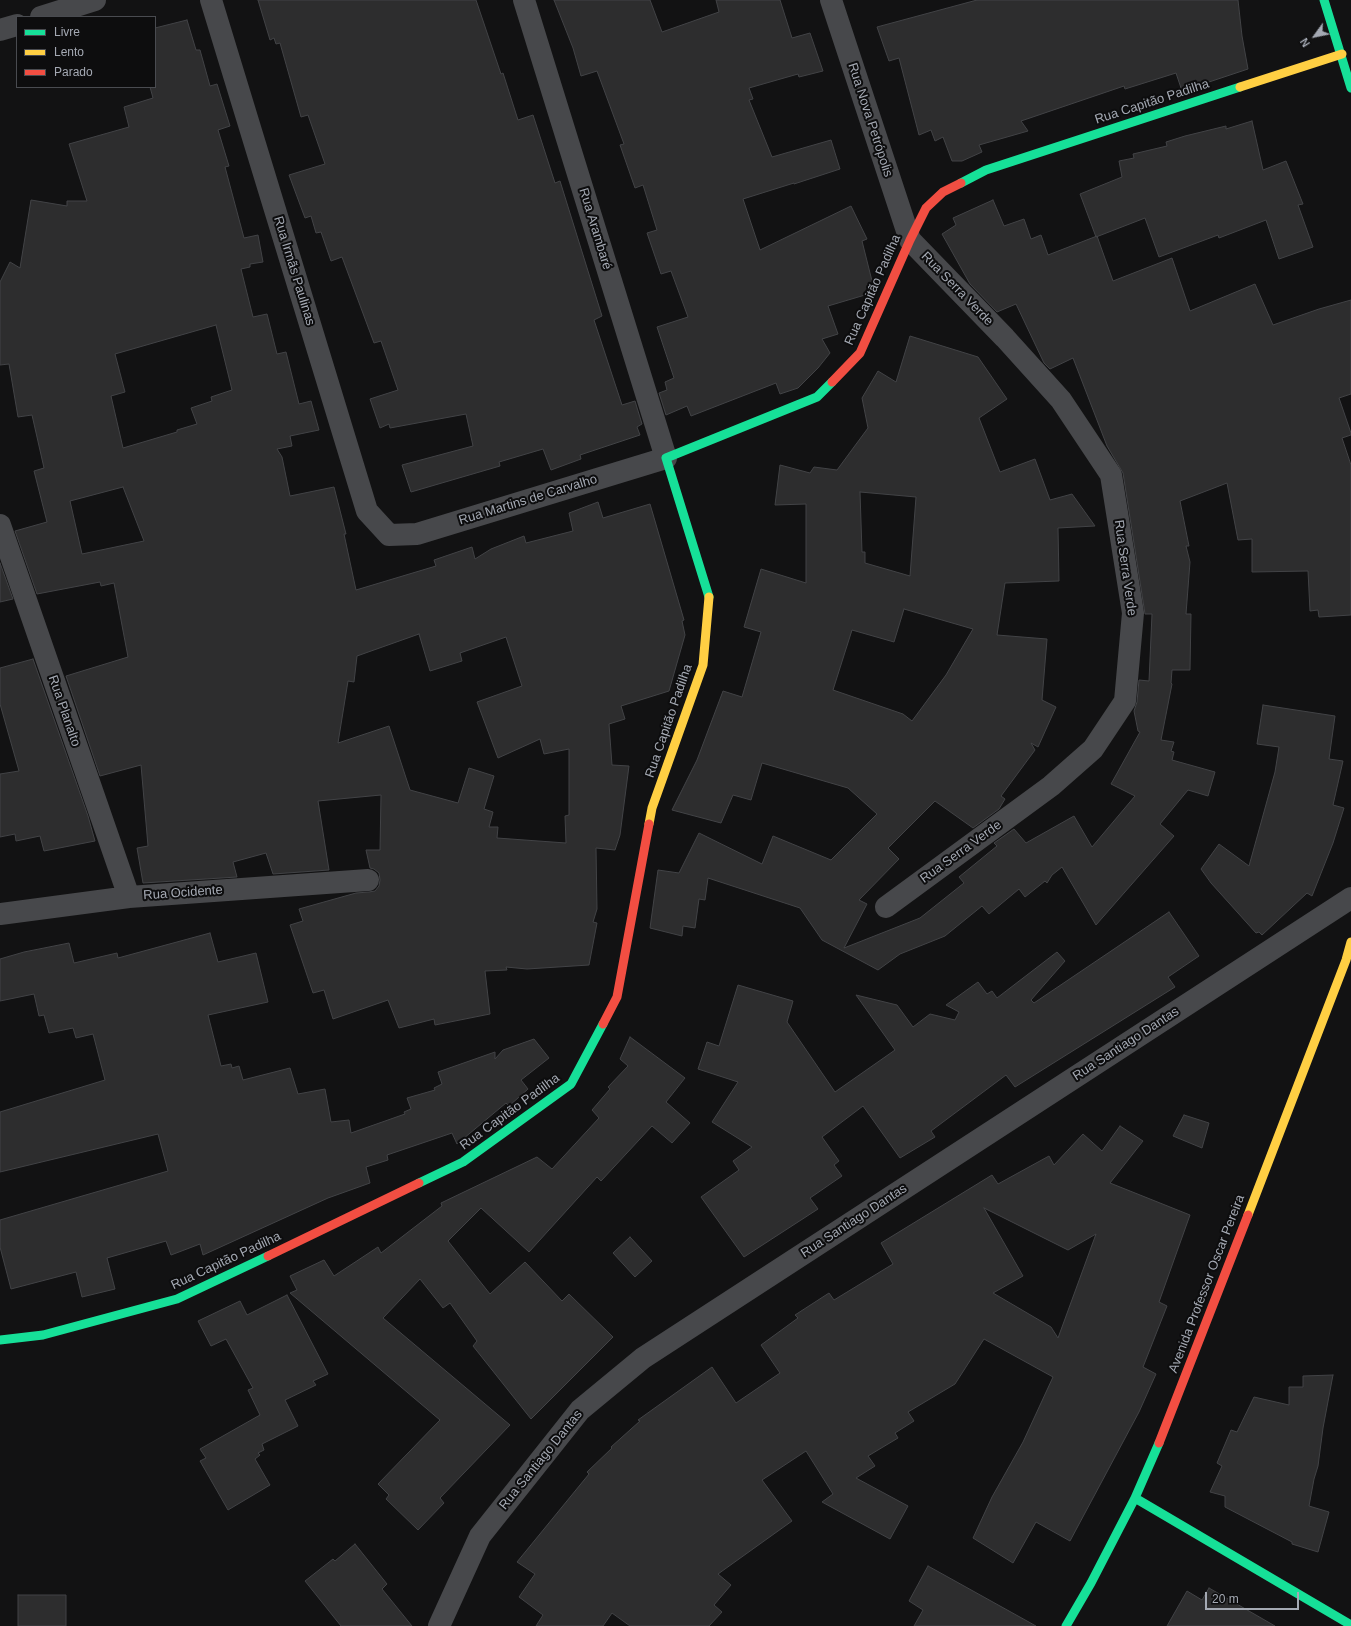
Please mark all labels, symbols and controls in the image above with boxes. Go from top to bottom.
legend [16,16,156,88]
north arrow [1295,16,1335,56]
text: Livre [54,25,80,39]
text: N [1298,36,1312,49]
text: Lento [54,45,84,59]
street label: Rua Nova Petrópolis [844,61,896,179]
text: Parado [54,65,93,79]
street label: Rua Capitão Padilha [1093,76,1211,128]
street label: Rua Arambaré [575,186,615,272]
street label: Rua Irmãs Paulinas [270,214,318,328]
street label: Rua Capitão Padilha [842,232,904,348]
street label: Rua Serra Verde [918,249,996,329]
street label: Rua Martins de Carvalho [457,472,599,528]
street label: Rua Serra Verde [1111,519,1139,617]
street label: Rua Capitão Padilha [642,662,696,780]
street label: Rua Planalto [45,673,83,749]
street label: Rua Serra Verde [917,817,1005,887]
street label: Rua Ocidente [143,882,223,904]
street label: Rua Santiago Dantas [1070,1004,1182,1084]
street label: Rua Capitão Padilha [457,1071,563,1153]
street label: Rua Santiago Dantas [798,1181,910,1261]
street label: Avenida Professor Oscar Pereira [1166,1193,1248,1375]
street label: Rua Capitão Padilha [169,1229,283,1293]
street label: Rua Santiago Dantas [496,1407,586,1513]
scale bar [1207,1584,1301,1610]
text: 20 m [1212,1592,1239,1606]

